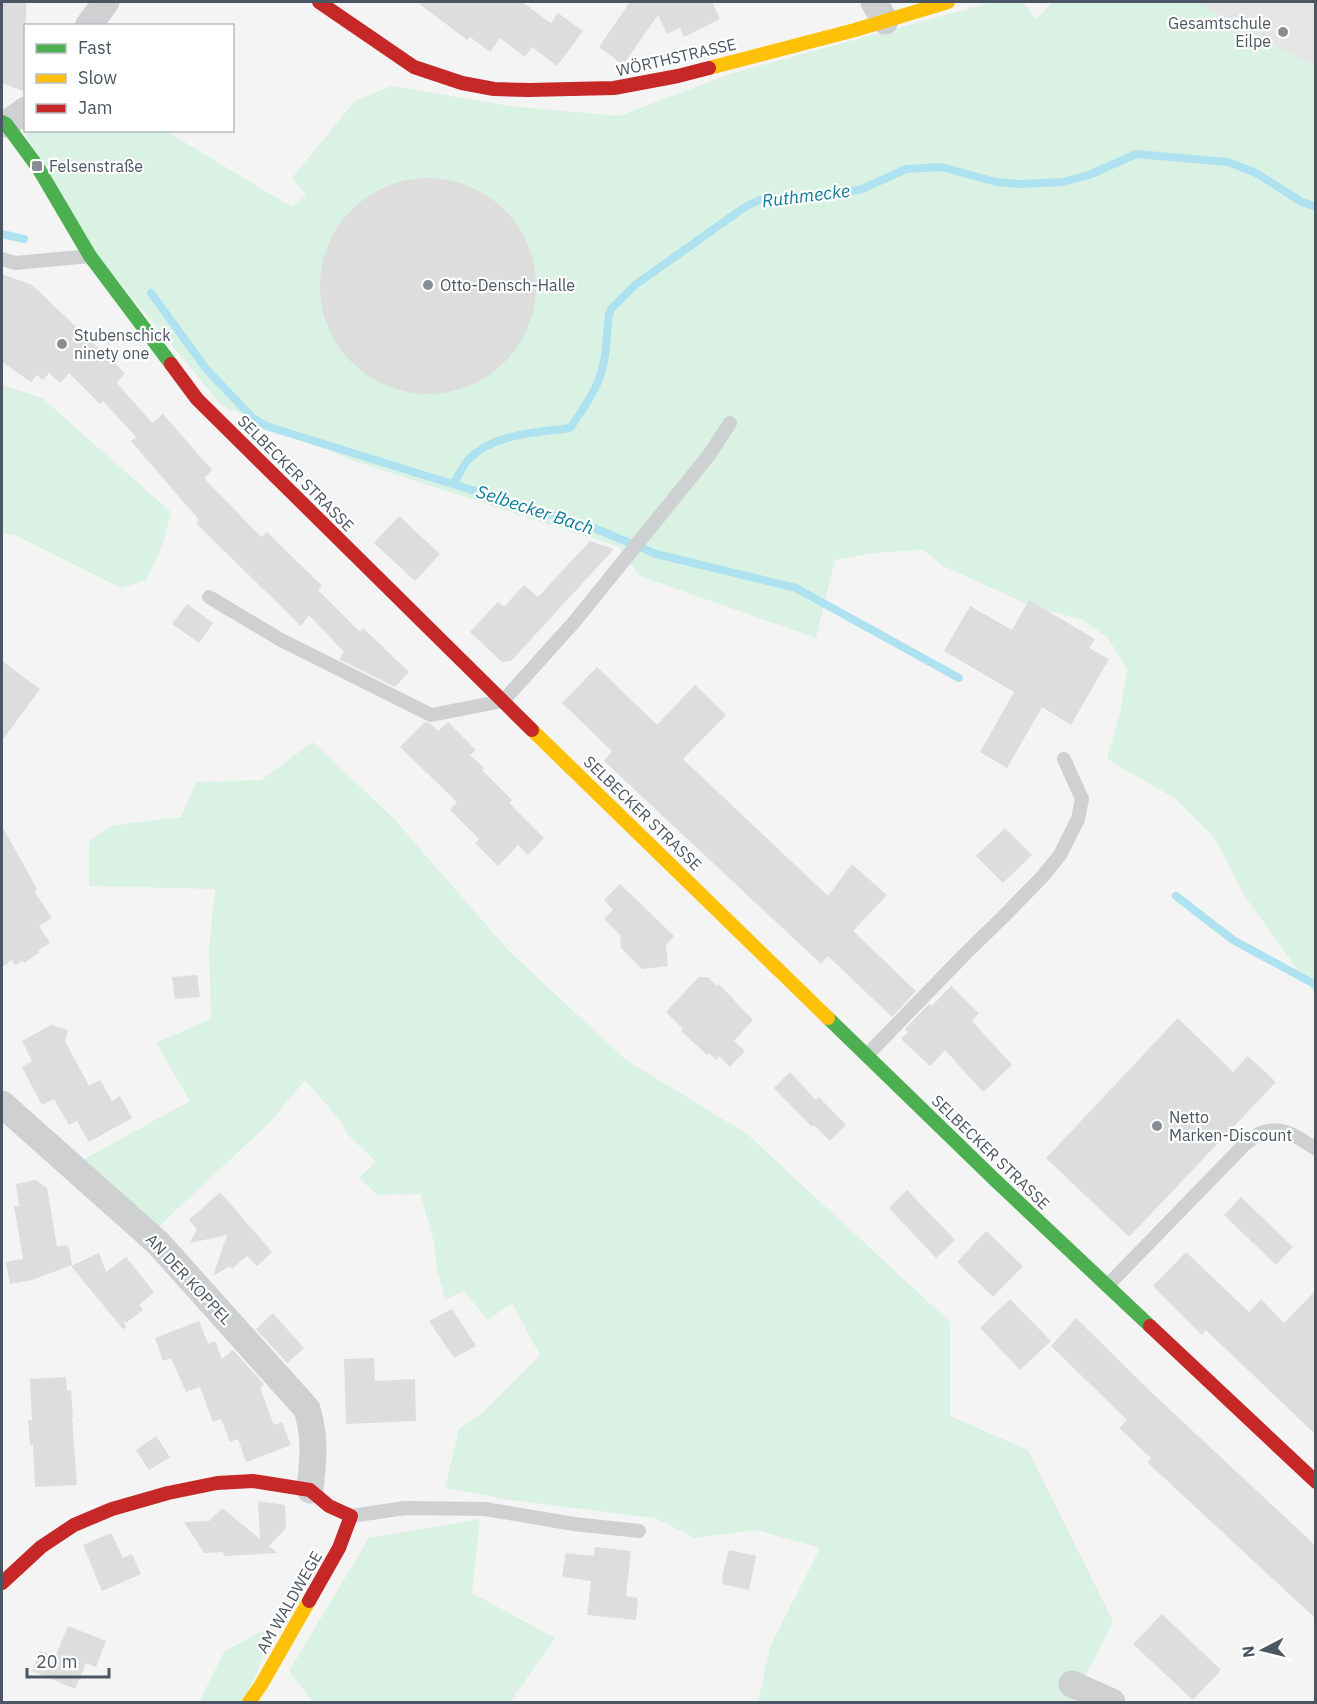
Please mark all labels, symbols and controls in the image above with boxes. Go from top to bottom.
place label: Gesamtschule Eilpe [1168,13,1271,51]
legend [24,24,234,132]
marker: Gesamtschule Eilpe [1276,25,1290,39]
street label: WÖRTHSTRASSE [614,33,738,81]
text: Fast [78,36,112,59]
text: Slow [78,66,117,89]
text: Jam [78,96,113,119]
place label: Felsenstraße [49,156,143,176]
marker: Felsenstraße [30,159,44,173]
water label: Ruthmecke [761,179,851,212]
place label: Otto-Densch-Halle [440,275,575,295]
marker: Otto-Densch-Halle [421,278,435,292]
place label: Stubenschick ninety one [74,325,171,363]
marker: Stubenschick ninety one [55,337,69,351]
street label: SELBECKER STRASSE [234,411,358,535]
water label: Selbecker Bach [473,480,597,539]
street label: SELBECKER STRASSE [580,752,706,874]
street label: SELBECKER STRASSE [928,1091,1054,1213]
place label: Netto Marken-Discount [1169,1107,1292,1145]
marker: Netto Marken-Discount [1150,1119,1164,1133]
street label: AN DER KOPPEL [142,1229,236,1329]
street label: AM WALDWEGE [252,1548,326,1656]
north arrow [1233,1620,1293,1680]
scale bar [27,1641,110,1679]
text: N [1237,1645,1259,1659]
text: 20 m [36,1650,78,1673]

